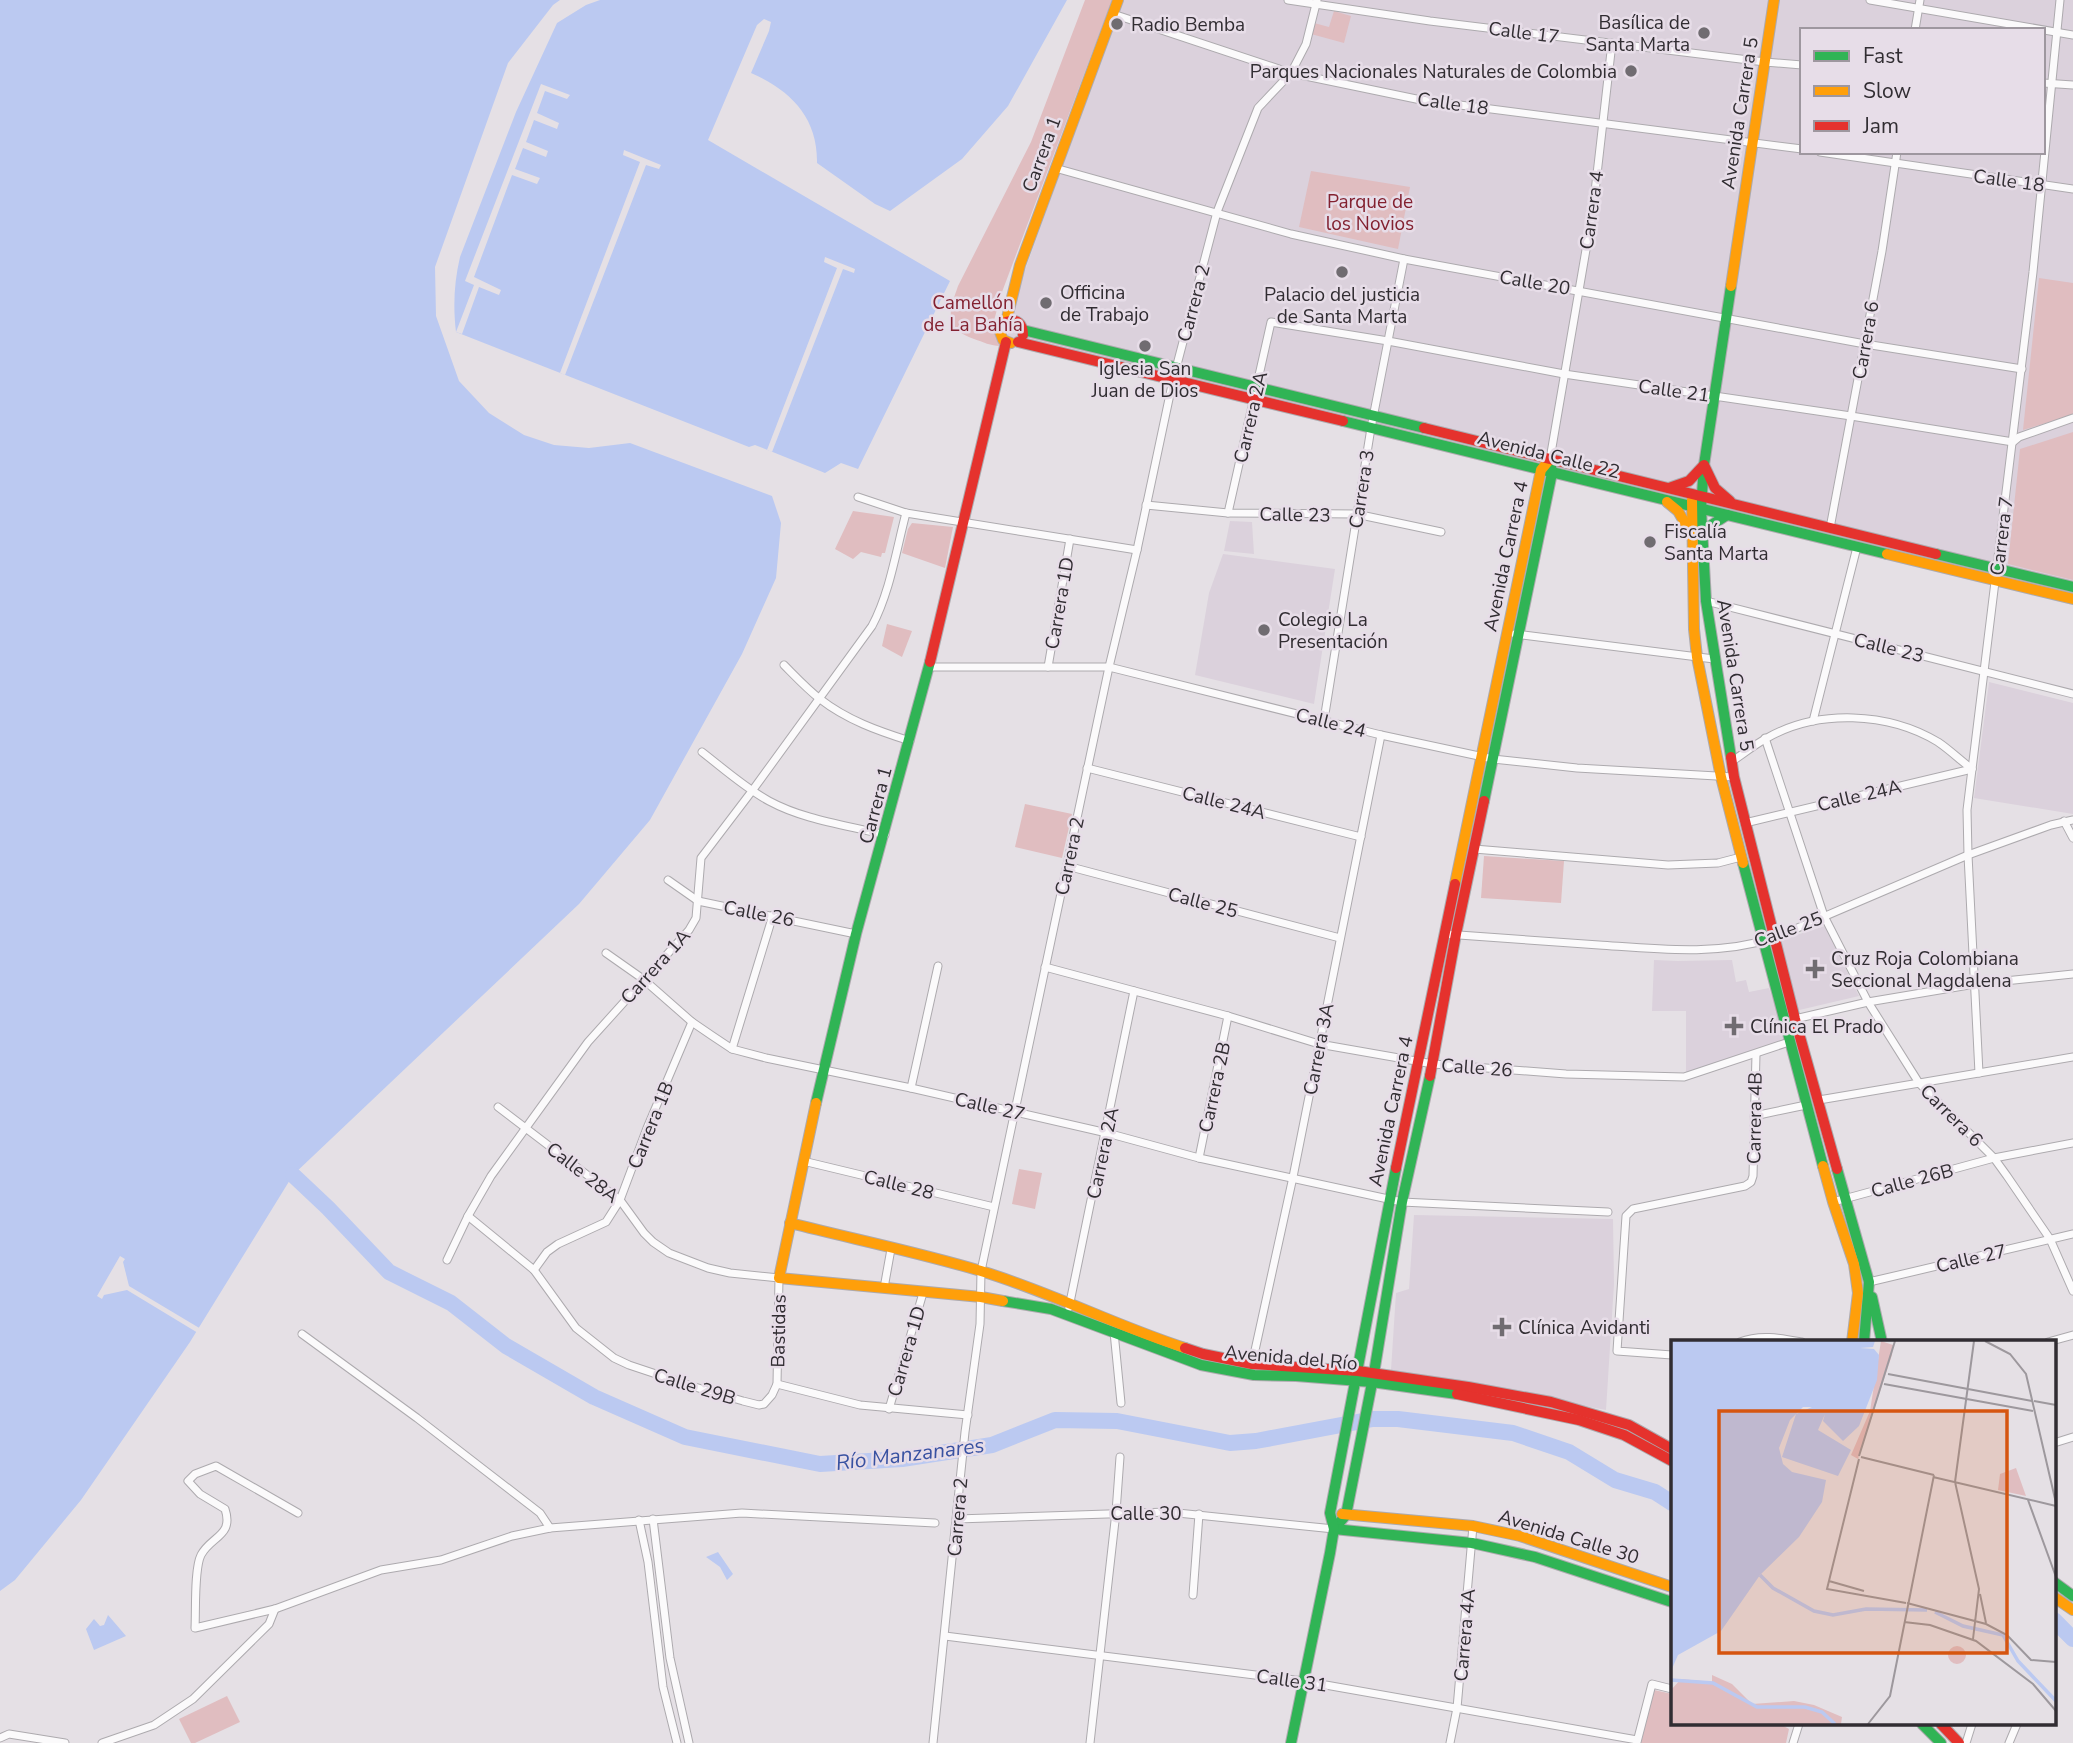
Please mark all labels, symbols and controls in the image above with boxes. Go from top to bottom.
place label: Basílica de Santa Marta [1586,10,1690,58]
place label: Radio Bemba [1131,12,1245,38]
marker: Radio Bemba [1109,16,1125,32]
street label: Calle 17 [1487,16,1561,50]
marker: Basílica de Santa Marta [1696,25,1712,41]
legend [1800,28,2045,154]
street label: Avenida Carrera 5 [1715,35,1765,191]
text: Fast [1863,42,1903,70]
place label: Parques Nacionales Naturales de Colombia [1250,59,1617,85]
marker: Parques Nacionales Naturales de Colombia [1623,63,1639,79]
text: Slow [1863,77,1912,105]
street label: Calle 18 [1416,86,1490,122]
text: Jam [1862,112,1899,140]
street label: Carrera 1 [1016,113,1068,196]
street label: Calle 18 [1972,163,2046,199]
street label: Carrera 4 [1574,169,1610,251]
park label: Parque de los Novios [1326,189,1414,237]
street label: Carrera 2 [1171,262,1217,345]
marker: Palacio del justicia de Santa Marta [1334,264,1350,280]
street label: Calle 20 [1497,264,1572,302]
place label: Officina de Trabajo [1060,280,1149,328]
place label: Palacio del justicia de Santa Marta [1264,282,1420,330]
park label: Camellón de La Bahía [923,290,1023,338]
marker: Officina de Trabajo [1038,295,1054,311]
street label: Carrera 6 [1846,299,1886,381]
marker: Iglesia San Juan de Dios [1137,338,1153,354]
place label: Iglesia San Juan de Dios [1091,356,1198,404]
street label: Carrera 2A [1228,369,1274,465]
street label: Calle 21 [1637,373,1711,409]
street label: Avenida Calle 22 [1475,425,1623,485]
street label: Carrera 3 [1343,448,1381,530]
street label: Avenida Carrera 4 [1477,478,1535,634]
street label: Carrera 7 [1984,495,2020,577]
street label: Calle 23 [1259,501,1331,529]
place label: Fiscalía Santa Marta [1664,519,1769,567]
marker: Fiscalía Santa Marta [1642,534,1658,550]
street label: Carrera 1D [1039,555,1081,651]
street label: Avenida Carrera 5 [1710,597,1760,753]
place label: Colegio La Presentación [1278,607,1388,655]
marker: Colegio La Presentación [1256,622,1272,638]
street label: Calle 23 [1851,627,1927,669]
street label: Calle 24 [1293,702,1369,744]
street label: Carrera 1 [853,764,899,847]
street label: Calle 24A [1815,774,1904,818]
street label: Calle 24A [1179,780,1268,826]
street label: Carrera 2 [1049,815,1091,898]
street label: Calle 25 [1165,881,1241,925]
street label: Calle 26 [721,894,796,934]
street label: Calle 25 [1750,905,1826,954]
street label: Carrera 1A [615,923,697,1010]
place label: Cruz Roja Colombiana Seccional Magdalena [1831,946,2019,994]
marker: Cruz Roja Colombiana Seccional Magdalena [1805,959,1825,979]
street label: Carrera 3A [1297,1001,1341,1097]
place label: Clínica El Prado [1750,1014,1884,1040]
marker: Clínica El Prado [1724,1016,1744,1036]
street label: Avenida Carrera 4 [1362,1033,1420,1189]
street label: Carrera 2B [1193,1039,1237,1135]
street label: Calle 26 [1440,1053,1513,1083]
street label: Carrera 4B [1741,1072,1769,1164]
street label: Carrera 1B [622,1078,680,1173]
street label: Carrera 6 [1914,1079,1988,1153]
street label: Calle 27 [952,1086,1028,1128]
street label: Carrera 2A [1081,1105,1125,1201]
street label: Calle 28A [541,1136,624,1209]
street label: Calle 26B [1868,1157,1956,1204]
street label: Calle 28 [861,1164,937,1206]
street label: Calle 27 [1933,1238,2009,1280]
street label: Bastidas [765,1294,793,1368]
street label: Carrera 1D [882,1303,932,1400]
place label: Clínica Avidanti [1518,1315,1650,1341]
marker: Clínica Avidanti [1492,1317,1512,1337]
street label: Avenida del Río [1223,1339,1359,1377]
inset map [1671,1340,2056,1726]
street label: Calle 29B [651,1362,739,1412]
water label: Río Manzanares [834,1431,986,1477]
street label: Carrera 2 [942,1477,974,1558]
street label: Calle 30 [1110,1501,1182,1527]
street label: Avenida Calle 30 [1495,1503,1642,1571]
street label: Carrera 4A [1448,1587,1482,1683]
street label: Calle 31 [1255,1663,1329,1699]

